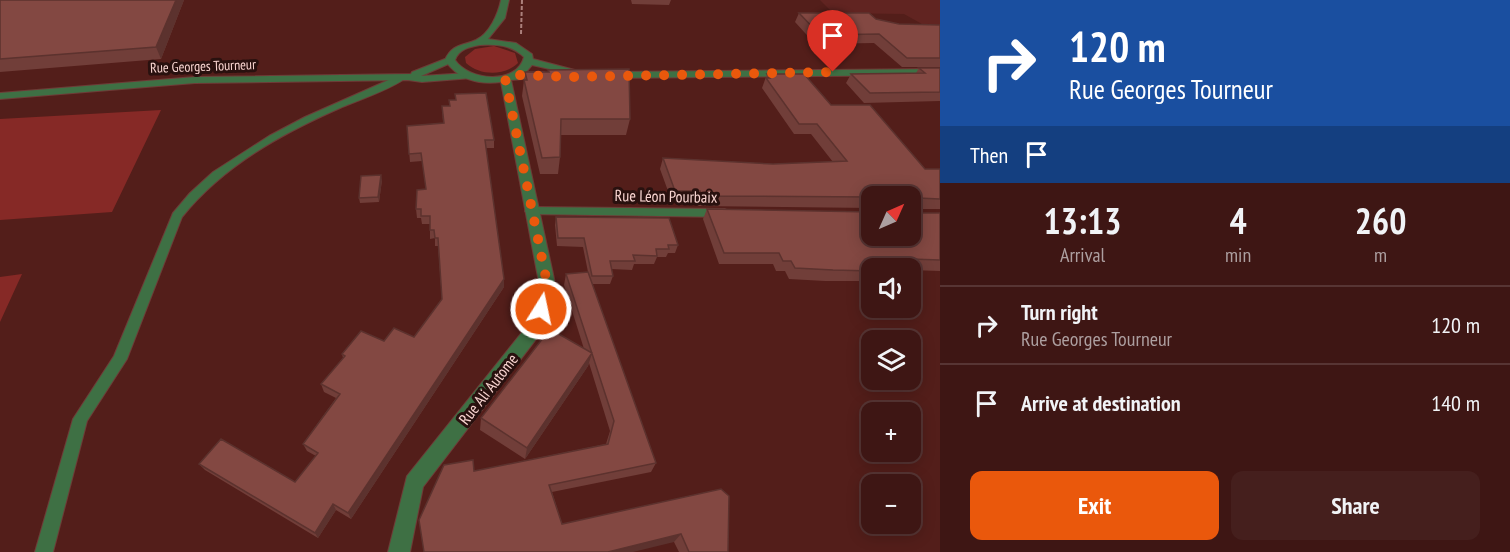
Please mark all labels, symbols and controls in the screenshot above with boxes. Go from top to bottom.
pin [807,10,858,72]
icon: arrive [816,19,849,52]
text: 120 m [1069,19,1166,74]
icon: right [970,24,1048,102]
street label: Rue Georges Tourneur [150,55,256,77]
text: Rue Georges Tourneur [1069,72,1273,106]
icon: arrive [1020,138,1053,171]
text: Then [970,141,1008,169]
street label: Rue Léon Pourbaix [614,185,718,207]
north arrow [861,186,921,246]
map controls [861,186,921,534]
text: 13:13 [1044,197,1121,244]
text: 4 [1229,197,1247,244]
text: 260 [1355,197,1406,244]
text: Arrival [1060,242,1105,268]
text: min [1225,242,1251,268]
text: m [1374,242,1387,268]
button: sound [861,258,921,318]
position arrow [509,277,573,341]
text: Turn right [1021,298,1098,326]
icon: right [970,309,1003,342]
text: 120 m [1431,311,1480,339]
text: Rue Georges Tourneur [1021,326,1172,352]
button: layers [861,330,921,390]
street label: Rue Ali Autome [454,349,522,429]
icon: arrive [970,387,1003,420]
text: Arrive at destination [1021,389,1181,417]
text: 140 m [1431,389,1480,417]
button: + [861,402,921,462]
button: Exit [970,471,1219,540]
button: Share [1231,471,1480,540]
button: − [861,474,921,534]

